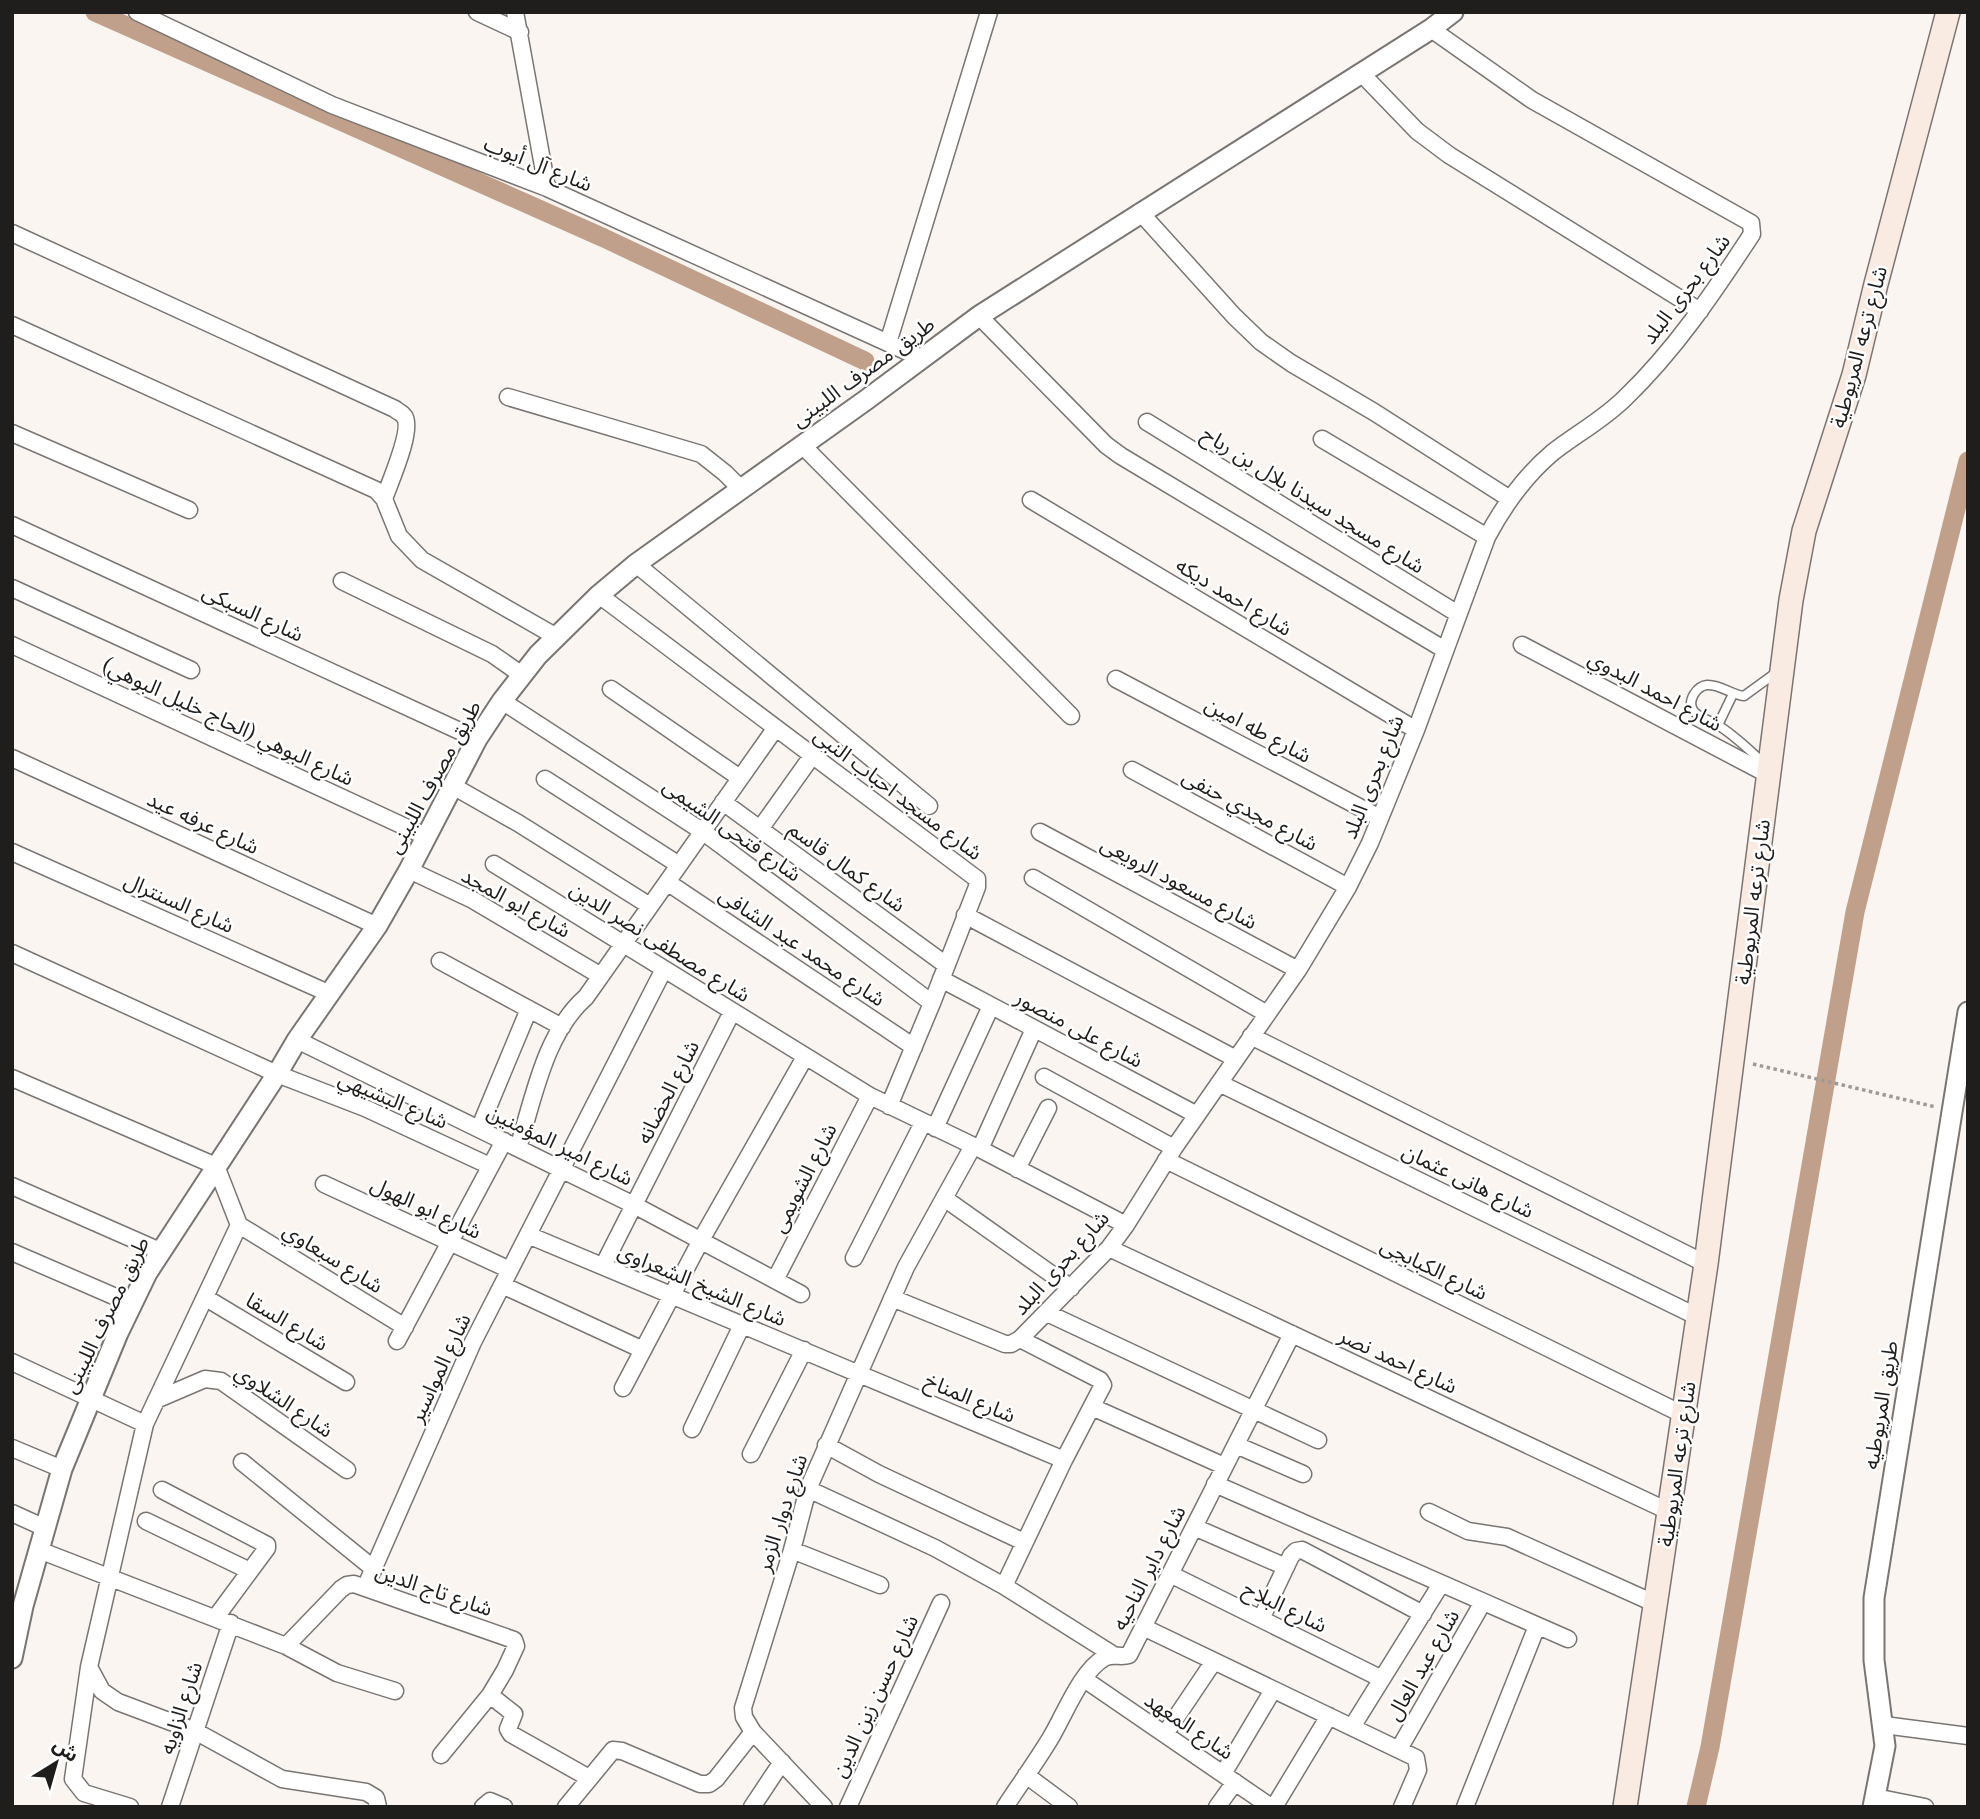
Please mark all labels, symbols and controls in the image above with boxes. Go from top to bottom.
street label: شارع آل أيوب [479,131,596,199]
street label: شارع بحرى البلد [1636,229,1738,351]
street label: شارع ترعه المريوطية [1825,263,1895,431]
street label: طريق مصرف اللبينى [786,311,940,433]
street label: شارع مسجد سيدنا بلال بن رباح [1196,421,1429,581]
street label: شارع احمد ديكه [1170,552,1297,644]
street label: شارع السبكى [197,578,308,650]
street label: شارع احمد البدوي [1582,645,1726,740]
street label: شارع البوهي (الحاج خليل البوهي) [97,652,358,794]
street label: شارع طه امين [1199,691,1316,771]
street label: طريق مصرف اللبينى [381,696,487,858]
street label: شارع بحرى البلد [1336,711,1412,844]
street label: شارع مسجد احباب النبى [807,722,987,867]
street label: شارع مجدي حنفى [1176,763,1322,859]
street label: شارع فتحى الشيمى [657,773,806,889]
street label: شارع عرفه عيد [142,786,263,862]
street label: شارع كمال قاسم [782,816,911,920]
street label: شارع ترعه المريوطية [1730,818,1778,986]
street label: شارع مسعود الرويعى [1095,831,1262,937]
street label: شارع ابو المجد [456,862,575,945]
street label: شارع السنترال [119,867,238,941]
street label: شارع مصطفى نصر الدين [564,876,755,1010]
street label: شارع محمد عبد الشافى [713,882,890,1014]
street label: شارع على منصور [1009,984,1147,1075]
street label: شارع الحضانه [631,1036,707,1149]
street label: شارع البشيهي [333,1065,452,1137]
street label: شارع امير المؤمنين [482,1098,637,1193]
street label: شارع الشويمى [765,1119,844,1238]
street label: شارع هانى عثمان [1397,1138,1538,1226]
street label: شارع ابو الهول [366,1171,485,1247]
street label: شارع بحرى البلد [1007,1205,1116,1322]
street label: شارع سبعاوي [277,1217,388,1301]
street label: طريق مصرف اللبينى [57,1232,155,1398]
street label: شارع الكبابجى [1375,1232,1492,1308]
street label: شارع الشيخ الشعراوى [613,1238,790,1334]
street label: شارع السقا [240,1287,333,1358]
street label: شارع المواسير [403,1309,478,1428]
street label: شارع احمد نصر [1333,1322,1461,1402]
street label: طريق المريوطيه [1858,1339,1904,1471]
street label: شارع الشلاوي [228,1359,338,1446]
street label: شارع المناخ [920,1367,1019,1431]
street label: شارع ترعه المريوطية [1653,1380,1703,1549]
street label: شارع دوار الزمر [750,1451,815,1577]
street label: شارع داير الناحيه [1106,1501,1193,1636]
street label: شارع تاج الدين [371,1558,496,1624]
street label: شارع البلاح [1238,1575,1331,1640]
street label: شارع عبد العال [1381,1605,1467,1726]
street label: شارع حسن زين الدين [826,1611,926,1782]
street label: شارع الزاويه [154,1658,210,1758]
street label: شارع المعهد [1138,1687,1239,1767]
north arrow [21,1728,91,1798]
text: ش [49,1733,83,1767]

